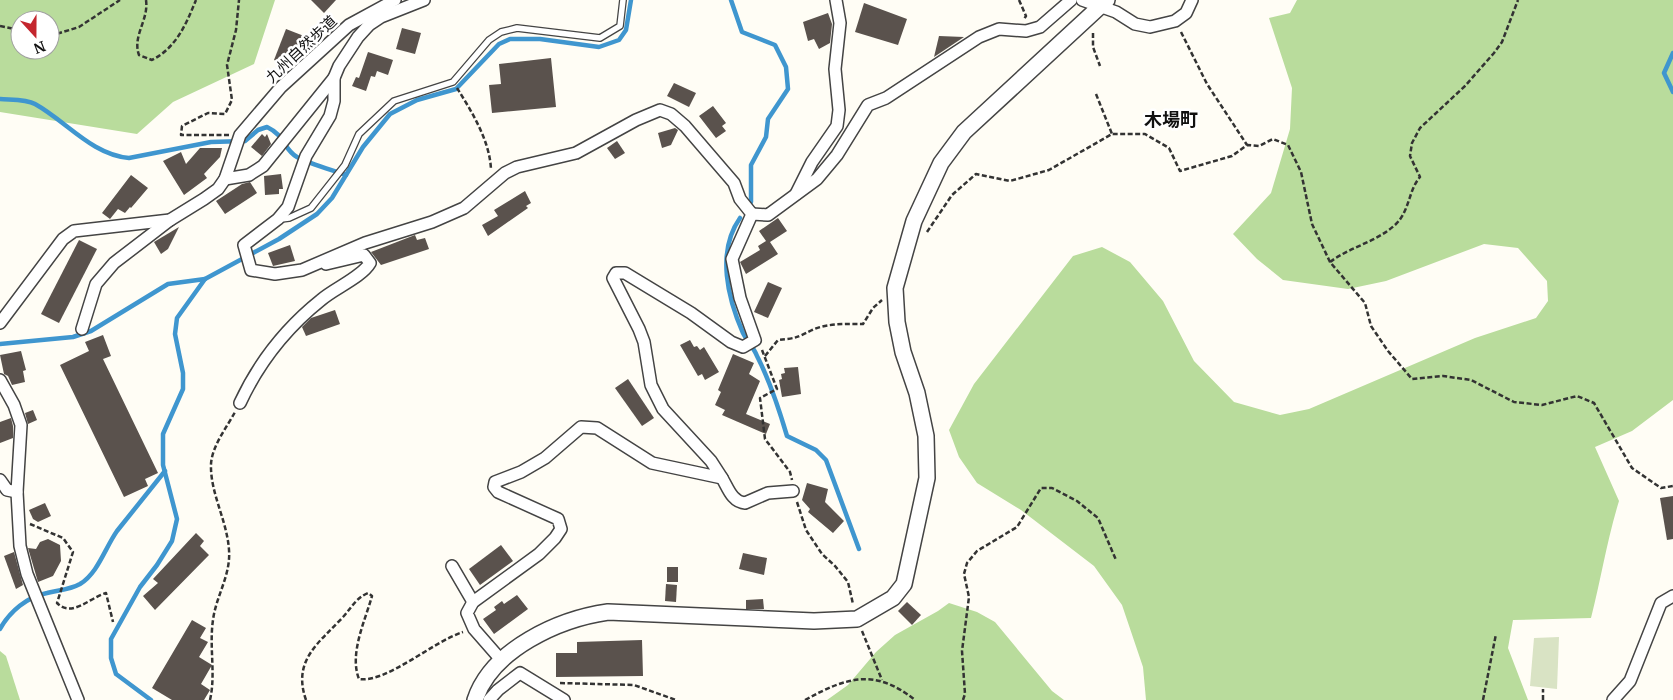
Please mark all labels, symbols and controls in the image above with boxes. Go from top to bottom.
north arrow [10,10,60,60]
street label: 九州自然歩道 [262,11,340,87]
text: N [31,37,48,58]
district label: 木場町 [1144,108,1198,131]

